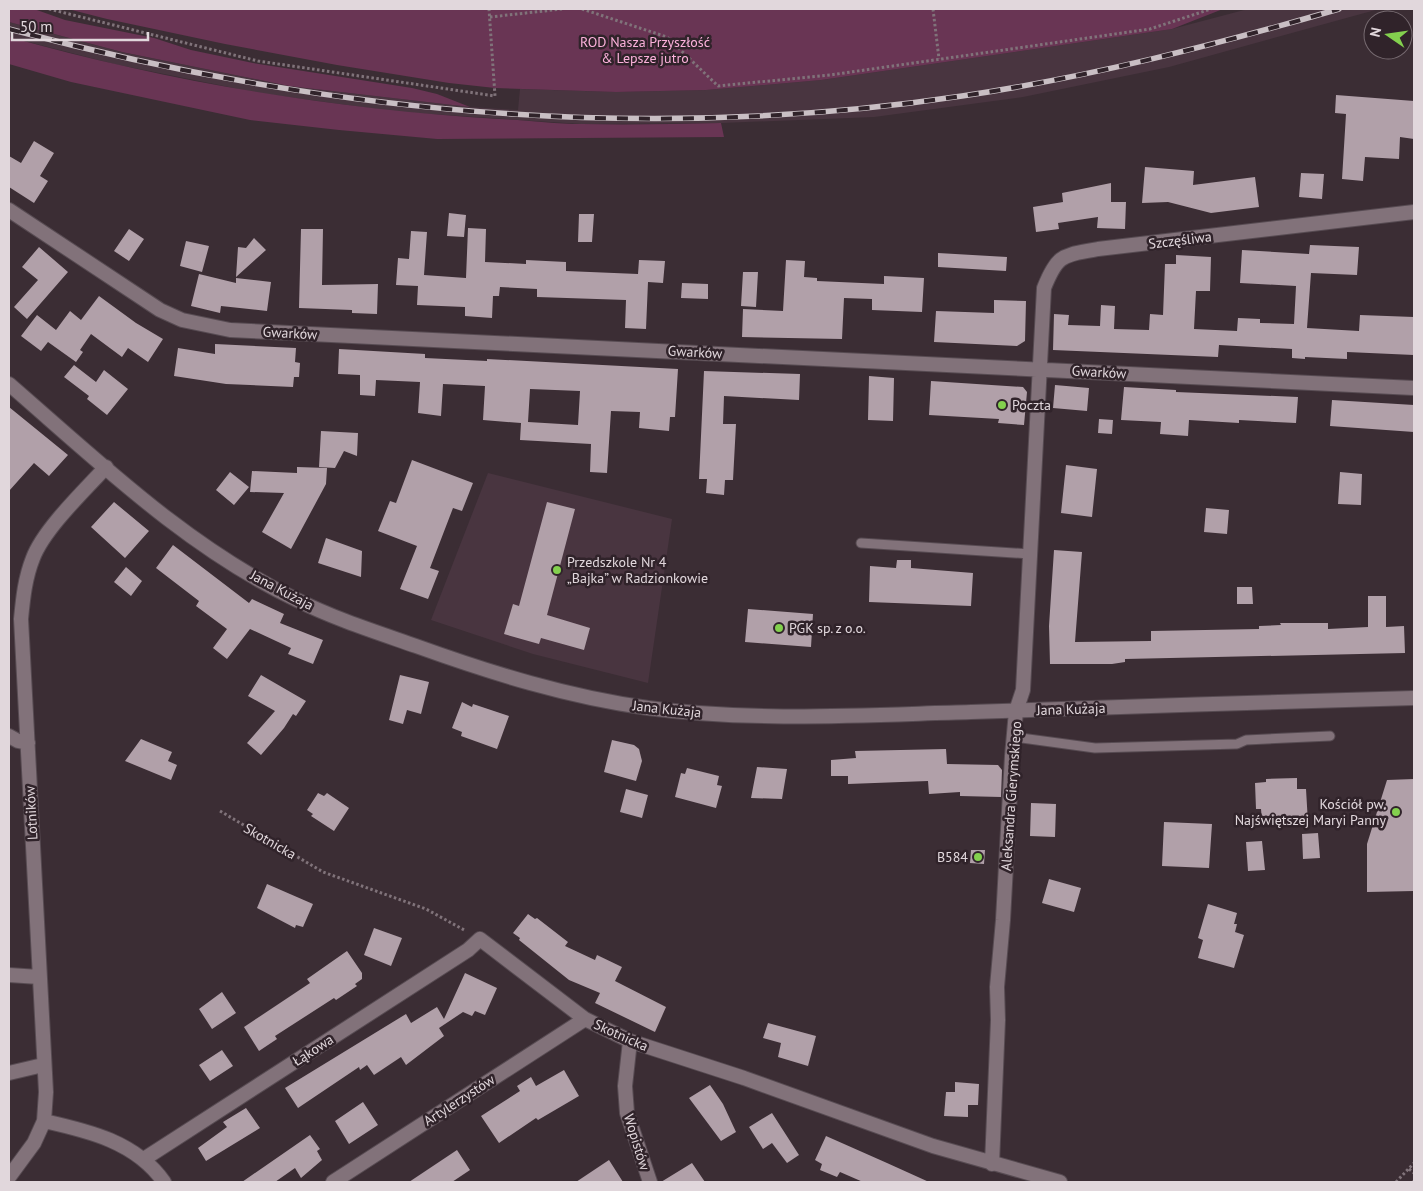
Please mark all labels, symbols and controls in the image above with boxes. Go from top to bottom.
scale bar [12,10,149,42]
north arrow [1363,10,1413,60]
text: 50 m [20,17,53,36]
text: N [1366,26,1385,39]
park label: ROD Nasza Przyszłość & Lepsze jutro [580,33,710,67]
street label: Szczęśliwa [1147,227,1213,253]
street label: Gwarków [262,323,319,343]
street label: Gwarków [667,342,724,362]
street label: Gwarków [1071,362,1128,382]
place label: Poczta [1012,396,1051,414]
marker: Poczta [996,399,1008,411]
place label: Przedszkole Nr 4 „Bajka” w Radzionkowie [567,553,708,587]
marker: Przedszkole Nr 4 „Bajka” w Radzionkowie [551,564,563,576]
street label: Jana Kużaja [246,565,317,614]
place label: PGK sp. z o.o. [789,619,866,637]
marker: PGK sp. z o.o. [773,622,785,634]
street label: Jana Kużaja [631,696,702,722]
street label: Jana Kużaja [1035,699,1106,719]
street label: Aleksandra Gierymskiego [997,721,1025,871]
street label: Lotników [21,785,41,841]
place label: Kościół pw. Najświętszej Maryi Panny [1235,795,1386,829]
marker: Kościół pw. Najświętszej Maryi Panny [1390,806,1402,818]
street label: Skotnicka [241,819,299,863]
place label: B584 [937,848,968,866]
marker: B584 [972,851,984,863]
street label: Skotnicka [591,1015,651,1055]
street label: Łąkowa [289,1030,337,1070]
street label: Artylerzystów [420,1070,499,1130]
street label: Wopistów [620,1112,654,1173]

